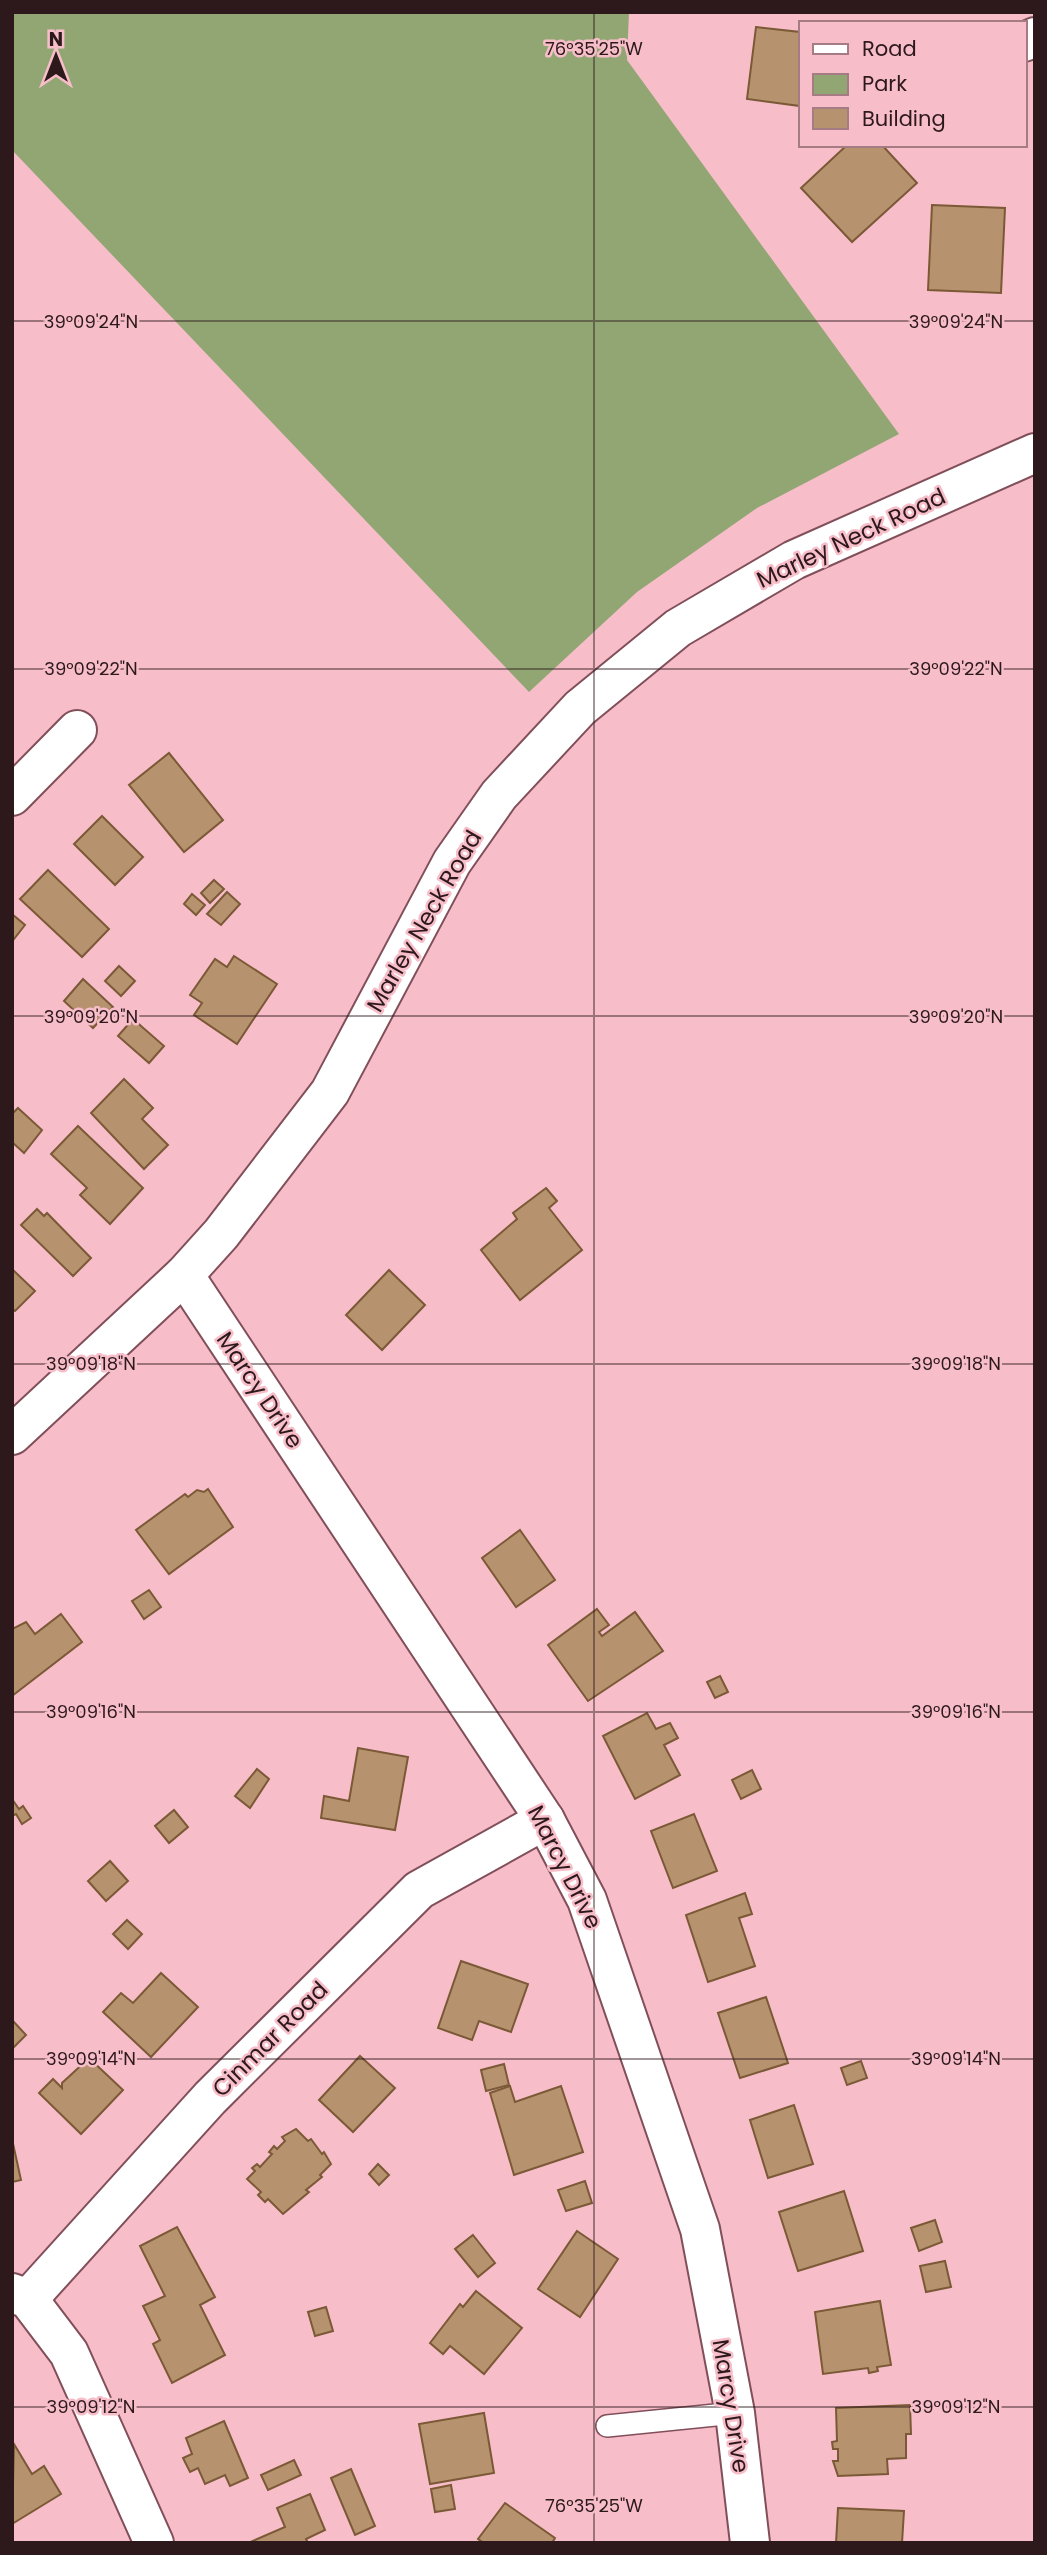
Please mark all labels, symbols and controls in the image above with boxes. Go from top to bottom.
north arrow [21,21,91,91]
legend [799,21,1026,147]
text: N [49,26,63,53]
text: Road [862,34,917,63]
text: 76°35'25"W [545,36,643,61]
text: Park [862,69,907,98]
text: Building [862,104,946,133]
text: 39°09'24"N [44,309,138,334]
text: 39°09'24"N [909,309,1003,334]
street label: Marley Neck Road [751,480,951,596]
text: 39°09'22"N [44,656,138,681]
text: 39°09'22"N [909,656,1003,681]
street label: Marley Neck Road [359,824,489,1018]
text: 39°09'20"N [44,1004,138,1029]
text: 39°09'20"N [909,1004,1003,1029]
street label: Marcy Drive [209,1325,311,1455]
text: 39°09'18"N [46,1351,136,1376]
text: 39°09'18"N [911,1351,1001,1376]
text: 39°09'16"N [46,1699,136,1724]
text: 39°09'16"N [911,1699,1001,1724]
street label: Marcy Drive [520,1800,610,1934]
street label: Cinmar Road [205,1974,335,2104]
text: 39°09'14"N [46,2046,136,2071]
text: 39°09'14"N [911,2046,1001,2071]
street label: Marcy Drive [705,2337,757,2475]
text: 39°09'12"N [47,2394,135,2419]
text: 39°09'12"N [912,2394,1000,2419]
text: 76°35'25"W [545,2493,643,2518]

